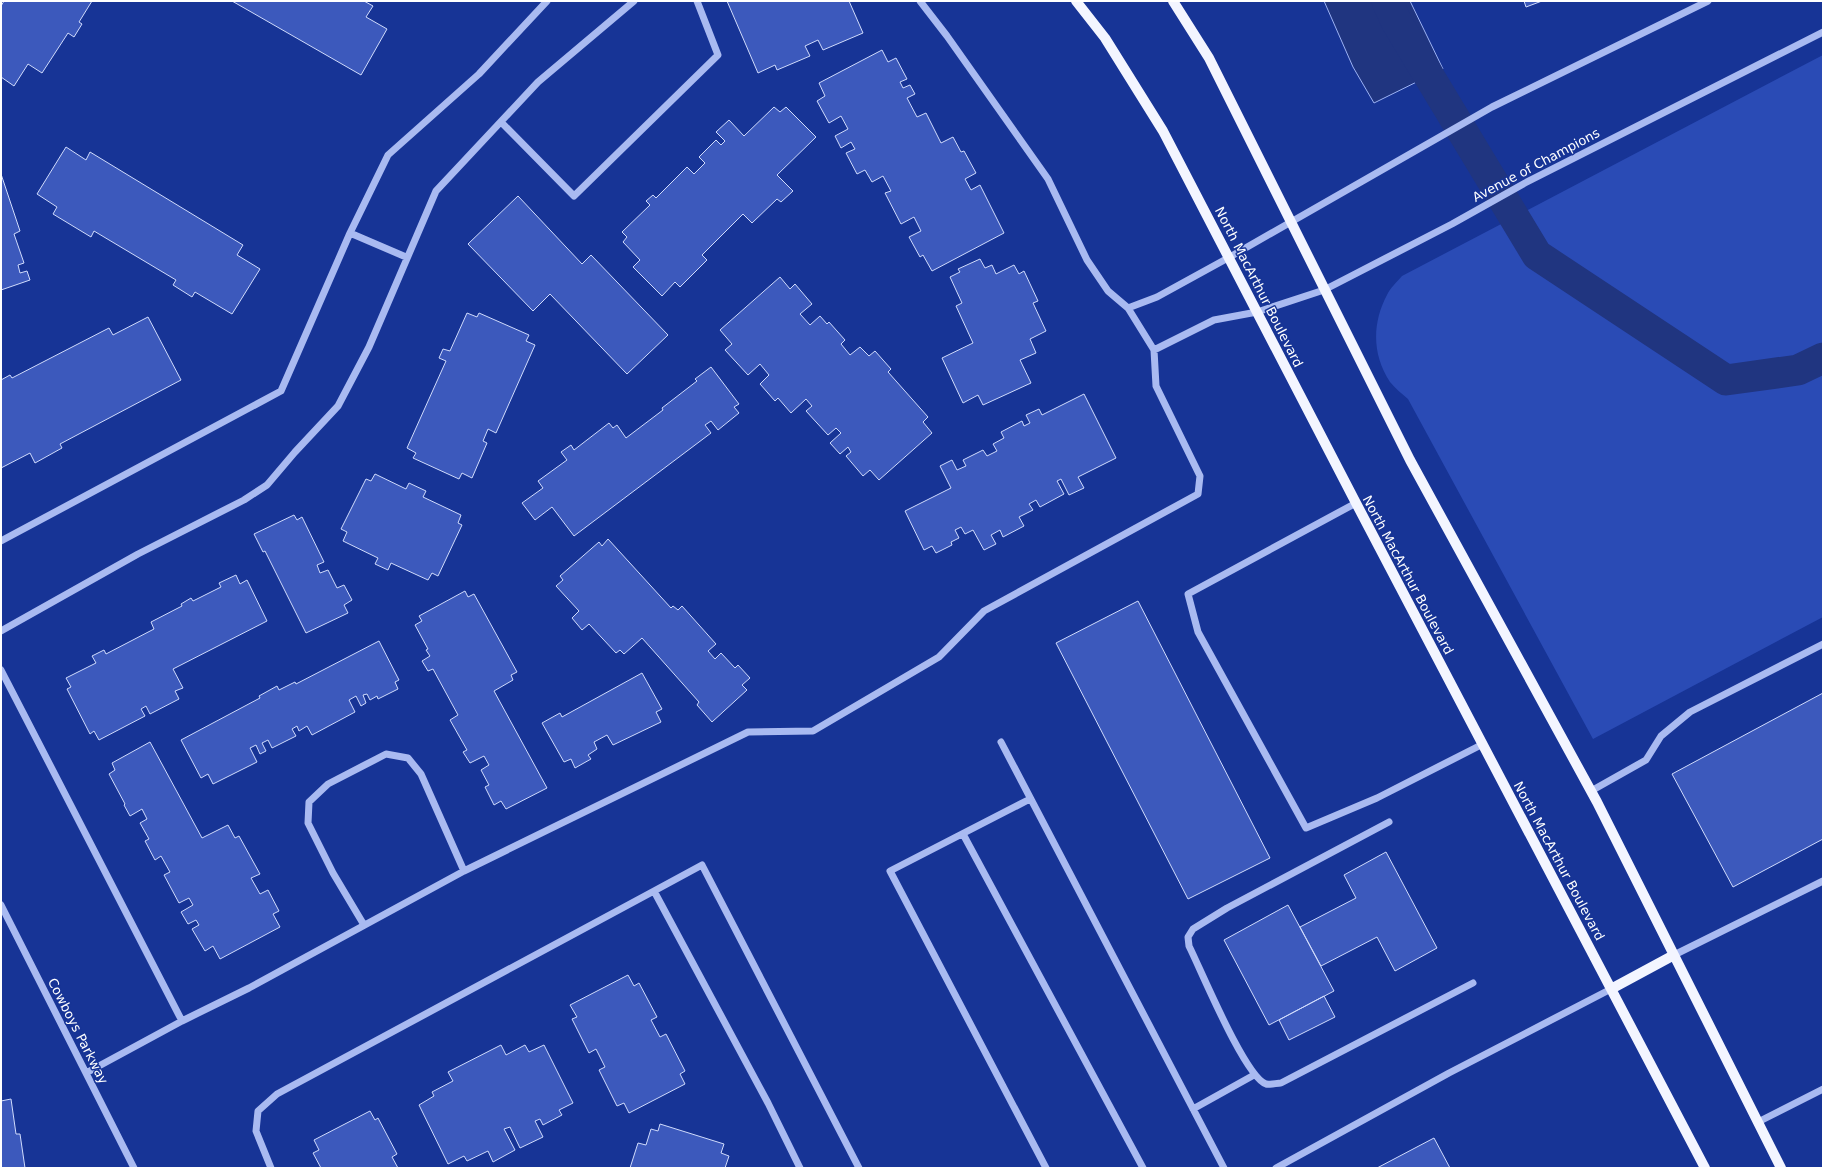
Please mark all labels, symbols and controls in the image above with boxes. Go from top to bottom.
street label: Avenue of Champions [1470,125,1602,205]
street label: North MacArthur Boulevard [1212,204,1306,370]
street label: North MacArthur Boulevard [1360,493,1456,657]
street label: North MacArthur Boulevard [1511,779,1607,943]
street label: Cowboys Parkway [45,976,111,1087]

